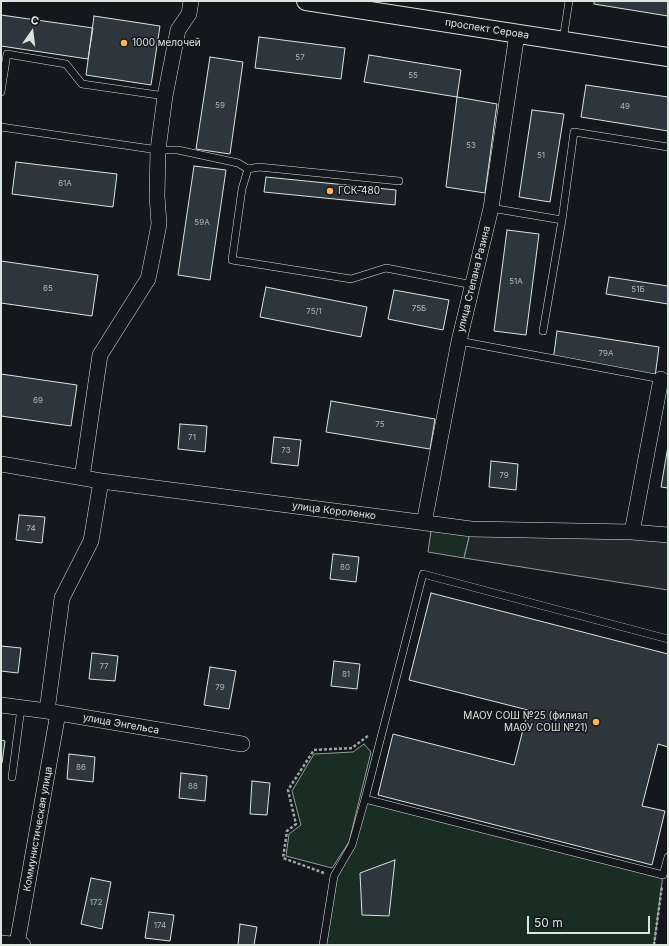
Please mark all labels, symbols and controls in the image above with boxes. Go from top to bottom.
north arrow [12,12,52,52]
text: С [29,13,41,28]
street label: проспект Серова [444,16,530,42]
place label: 1000 мелочей [132,37,201,49]
marker: 1000 мелочей [119,38,129,48]
house number: 57 [295,53,305,63]
house number: 55 [408,71,418,81]
house number: 59 [215,101,225,111]
house number: 49 [620,102,630,112]
house number: 53 [466,141,476,151]
house number: 51 [537,151,545,161]
house number: 61А [58,179,72,189]
place label: ГСК-480 [338,185,380,197]
marker: ГСК-480 [325,186,335,196]
house number: 59А [194,218,210,228]
street label: улица Степана Разина [455,225,493,333]
house number: 51А [509,277,523,287]
house number: 65 [43,284,53,294]
house number: 51Б [631,285,645,295]
house number: 75Б [412,304,426,314]
house number: 75/1 [306,307,322,317]
house number: 79А [599,349,613,359]
house number: 69 [33,396,43,406]
house number: 75 [375,420,385,430]
house number: 71 [188,433,196,443]
house number: 73 [281,446,291,456]
house number: 79 [499,471,509,481]
street label: улица Короленко [291,500,377,522]
house number: 74 [26,524,36,534]
house number: 80 [340,563,350,573]
house number: 77 [99,662,109,672]
house number: 81 [342,670,350,680]
house number: 79 [215,683,225,693]
place label: МАОУ СОШ №25 (филиал МАОУ СОШ №21) [463,710,588,734]
street label: улица Энгельса [82,711,160,737]
marker: МАОУ СОШ №25 (филиал МАОУ СОШ №21) [591,717,601,727]
house number: 86 [76,763,86,773]
street label: Коммунистическая улица [21,766,55,892]
house number: 88 [188,782,198,792]
house number: 172 [90,898,102,908]
scale bar [529,908,652,934]
text: 50 m [534,915,563,930]
house number: 174 [154,921,166,931]

